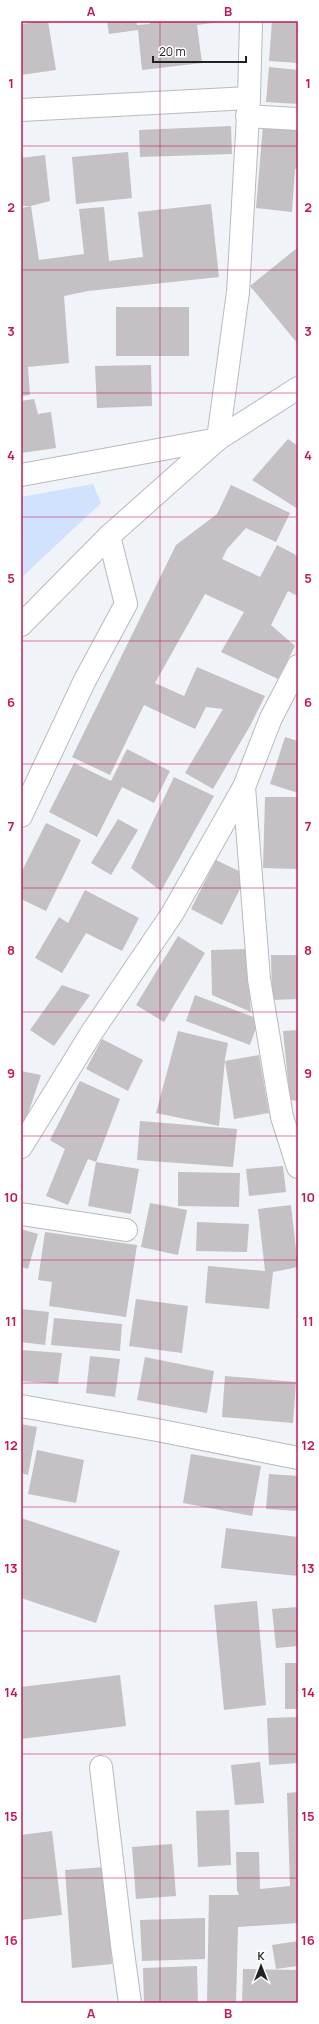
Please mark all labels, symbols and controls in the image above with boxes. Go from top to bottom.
text: A [87,2,96,20]
text: B [224,2,232,20]
scale bar [153,38,246,64]
text: 20 m [159,43,186,60]
text: 1 [8,74,14,92]
text: 1 [305,74,311,92]
text: 2 [7,198,15,216]
text: 2 [304,198,312,216]
text: 3 [7,322,15,340]
text: 3 [304,322,312,340]
text: 4 [7,446,15,464]
text: 4 [304,446,312,464]
text: 5 [7,569,15,587]
text: 5 [304,569,312,587]
text: 6 [7,693,15,711]
text: 6 [304,693,312,711]
text: 7 [8,817,15,835]
text: 7 [305,817,312,835]
text: 8 [7,941,15,959]
text: 8 [304,941,312,959]
text: 9 [7,1064,15,1082]
text: 9 [304,1064,312,1082]
text: 10 [4,1188,18,1206]
text: 10 [301,1188,315,1206]
text: 11 [5,1312,17,1330]
text: 11 [302,1312,314,1330]
text: 12 [4,1436,18,1454]
text: 12 [301,1436,315,1454]
text: 13 [4,1559,18,1577]
text: 13 [301,1559,315,1577]
text: 14 [4,1683,18,1701]
text: 14 [301,1683,315,1701]
text: 15 [4,1807,18,1825]
text: 15 [301,1807,315,1825]
text: 16 [4,1931,18,1949]
text: 16 [301,1931,315,1949]
north arrow [241,1946,281,1986]
text: K [257,1948,265,1963]
text: A [87,2004,96,2022]
text: B [224,2004,232,2022]

